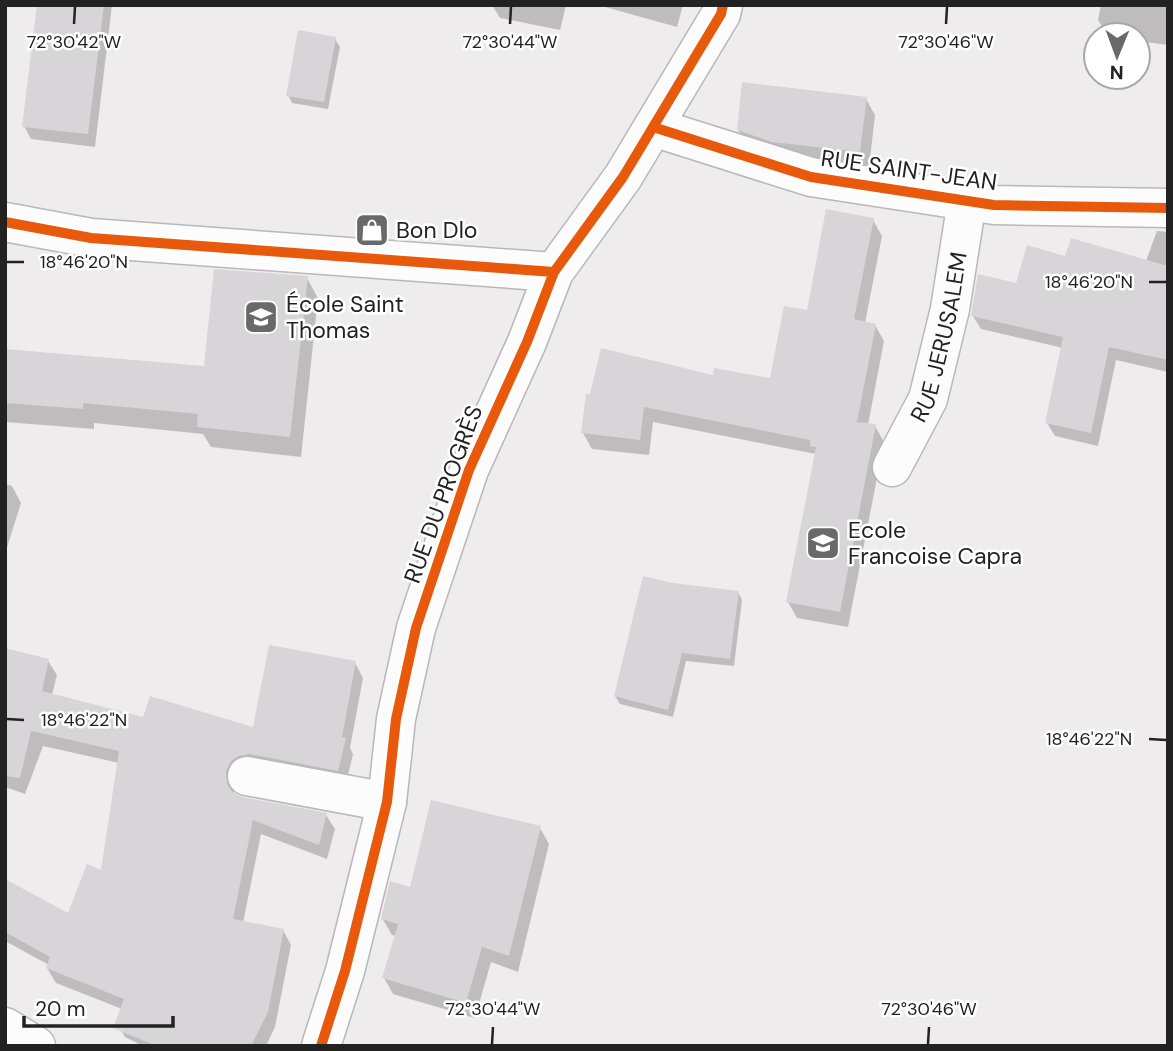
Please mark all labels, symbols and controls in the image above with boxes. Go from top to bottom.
north arrow [1082,21,1152,91]
text: 72°30'42"W [27,30,121,54]
text: 72°30'44"W [462,30,558,54]
text: 72°30'46"W [898,30,994,54]
text: N [1110,60,1124,85]
street label: RUE SAINT-JEAN [819,143,999,197]
shop icon: Bon Dlo [353,211,391,249]
place label: Bon Dlo [396,215,477,245]
text: 18°46'20"N [40,250,128,274]
street label: RUE JERUSALEM [903,250,974,427]
text: 18°46'20"N [1045,270,1133,294]
place label: École Saint Thomas [286,289,404,345]
school or university icon: École Saint Thomas [242,298,280,336]
street label: RUE DU PROGRÈS [397,401,489,587]
place label: Ecole Francoise Capra [848,515,1022,571]
school or university icon: Ecole Francoise Capra [804,524,842,562]
text: 18°46'22"N [41,708,127,732]
text: 18°46'22"N [1046,727,1132,751]
scale bar [24,984,173,1028]
text: 20 m [35,995,86,1023]
text: 72°30'44"W [445,997,541,1021]
text: 72°30'46"W [881,997,977,1021]

